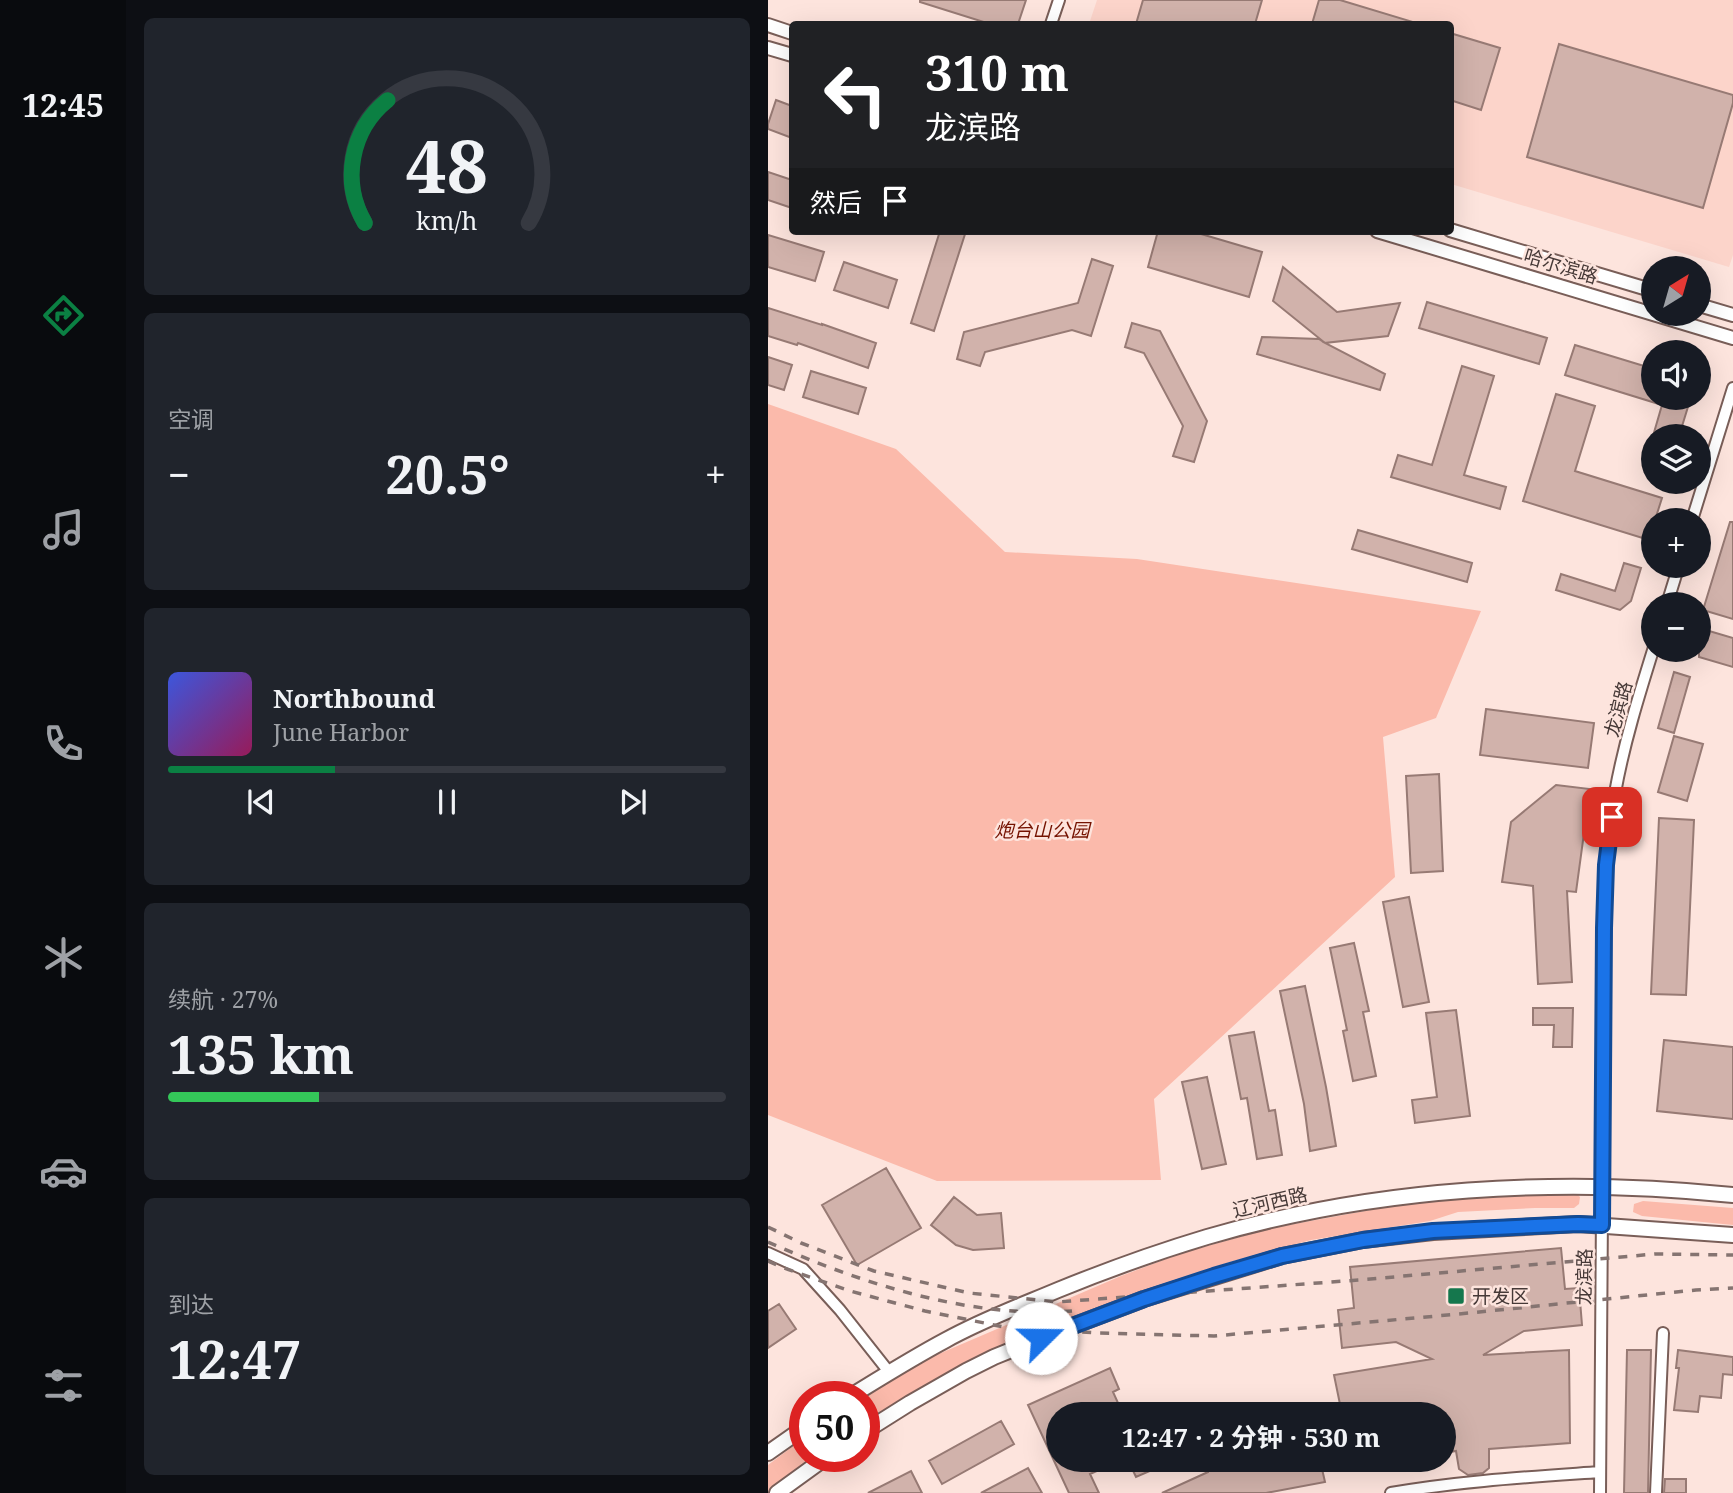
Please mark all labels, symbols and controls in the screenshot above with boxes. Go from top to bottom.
text: 310 m [925,39,1069,105]
icon: left [810,49,901,140]
text: 12:45 [22,83,104,126]
text: 龙滨路 [925,105,1021,148]
text: 48 [406,115,488,214]
icon: arrive [876,182,914,220]
text: 然后 [810,184,862,220]
text: km/h [416,202,478,236]
street label: 哈尔滨路 [1521,242,1601,290]
north arrow [1641,256,1711,326]
map controls [1641,256,1711,662]
icon: directions [39,291,88,340]
button: sound [1641,340,1711,410]
text: 空调 [168,403,214,435]
button: layers [1641,424,1711,494]
text: 20.5° [385,438,510,509]
text: − [168,448,190,500]
text: + [705,448,726,500]
icon: music [39,505,88,554]
button: + [1641,508,1711,578]
button: − [1641,592,1711,662]
street label: 龙滨路 [1598,678,1638,740]
text: Northbound [273,680,435,716]
text: June Harbor [273,716,409,748]
icon: phone [39,719,88,768]
icon: previous [242,783,280,821]
icon: pause [428,783,466,821]
icon: next [614,783,652,821]
pin [1582,787,1642,847]
icon: arrive [1593,798,1631,836]
park label: 炮台山公园 [994,817,1092,843]
icon: climate [39,933,88,982]
text: 续航 · 27% [168,983,278,1015]
text: 135 km [168,1018,354,1089]
icon: car [39,1147,88,1196]
street label: 辽河西路 [1230,1181,1310,1223]
street label: 龙滨路 [1571,1248,1597,1306]
place label: 开发区 [1472,1283,1529,1309]
marker: 开发区 [1446,1286,1466,1306]
text: 到达 [168,1288,214,1320]
position arrow [1004,1301,1078,1375]
text: 12:47 [168,1323,301,1394]
icon: filters [39,1361,88,1410]
speed limit sign: 50 [789,1381,880,1472]
text: 12:47 · 2 分钟 · 530 m [1122,1419,1380,1455]

